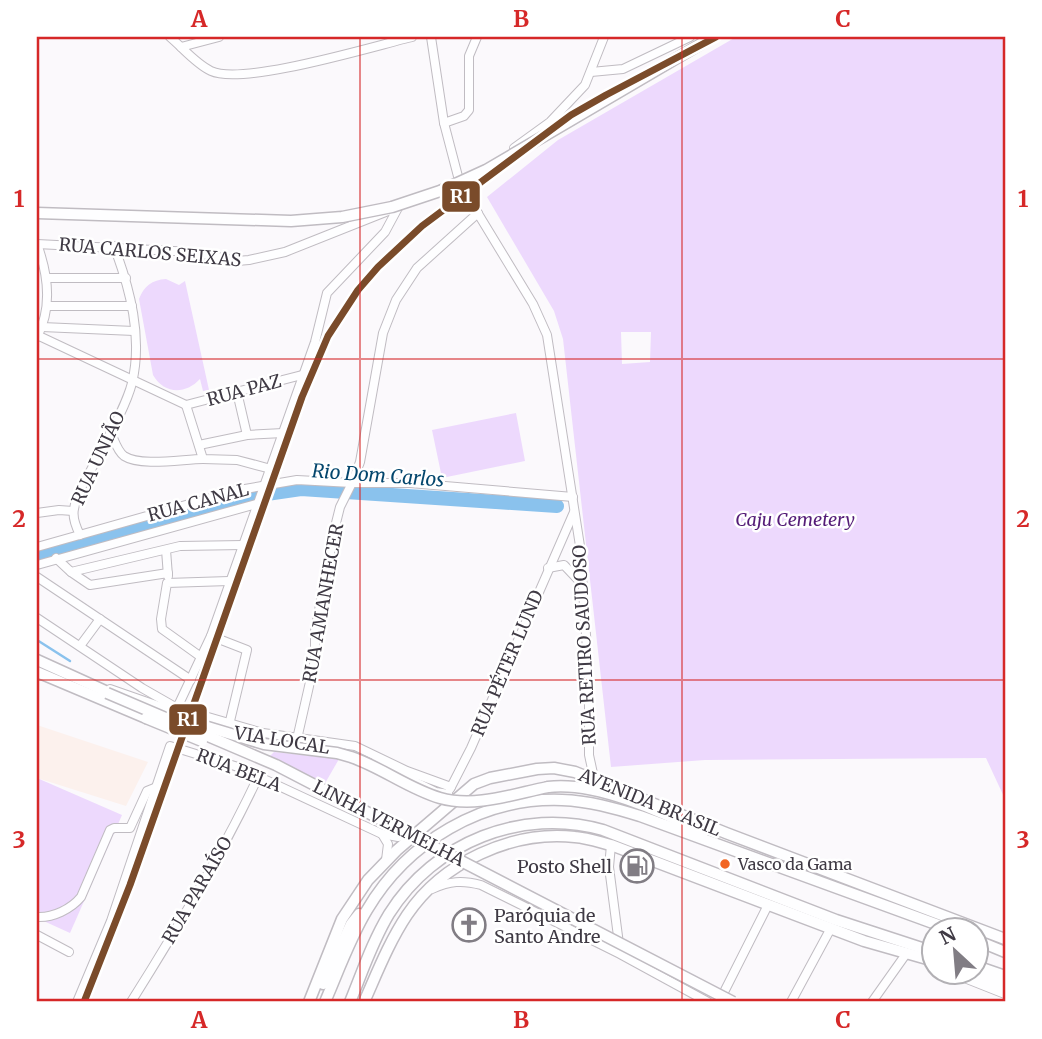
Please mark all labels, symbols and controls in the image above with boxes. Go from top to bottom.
text: A [190,4,208,33]
text: B [513,4,529,33]
text: C [835,4,851,33]
line badge: R1 [441,180,481,213]
text: 1 [14,184,25,213]
text: R1 [450,184,472,208]
text: 1 [1018,184,1029,213]
street label: RUA CARLOS SEIXAS [58,233,242,271]
street label: RUA PAZ [204,369,284,411]
street label: RUA UNIÃO [66,407,130,509]
water label: Rio Dom Carlos [311,458,445,492]
street label: RUA CANAL [145,477,251,527]
text: 2 [12,504,26,533]
text: 2 [1016,504,1030,533]
park label: Caju Cemetery [735,508,855,531]
street label: RUA AMANHECER [298,521,348,685]
street label: RUA RETIRO SAUDOSO [567,544,601,746]
street label: RUA PÉTER LUND [466,586,548,740]
line badge: R1 [168,703,208,736]
text: R1 [177,707,199,731]
street label: VIA LOCAL [232,721,331,759]
street label: RUA BELA [193,743,285,797]
street label: AVENIDA BRASIL [575,763,724,841]
street label: LINHA VERMELHA [309,775,469,871]
text: 3 [12,825,26,854]
text: 3 [1016,825,1030,854]
street label: RUA PARAÍSO [157,832,237,948]
fuel station icon: Posto Shell [618,847,656,885]
place label: Vasco da Gama [737,854,853,874]
place label: Posto Shell [517,855,612,878]
marker: Vasco da Gama [718,857,732,871]
place label: Paróquia de Santo Andre [494,904,600,948]
church icon: Paróquia de Santo Andre [450,906,488,944]
north arrow [920,916,990,986]
text: N [936,922,960,950]
text: A [190,1005,208,1034]
text: B [513,1005,529,1034]
text: C [835,1005,851,1034]

